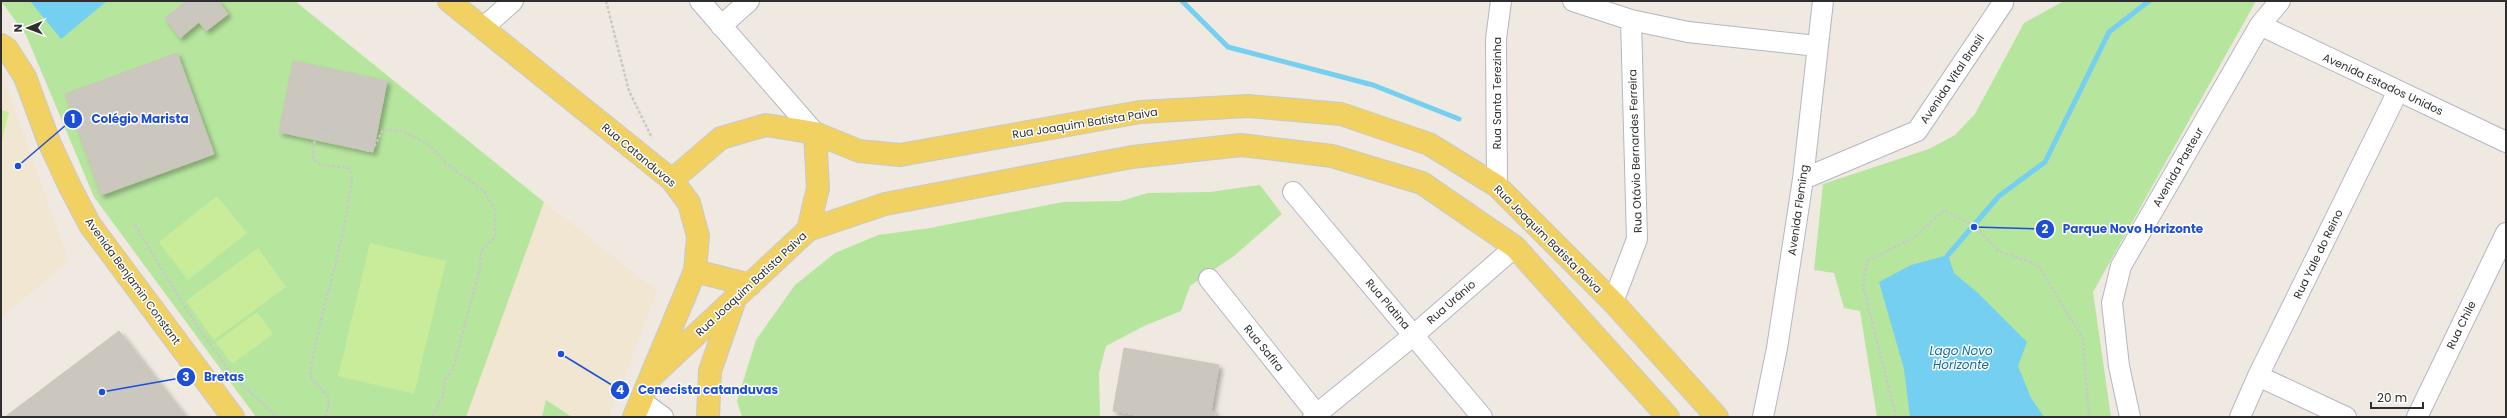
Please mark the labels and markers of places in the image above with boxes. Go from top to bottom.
callout: Colégio Marista [63,107,196,131]
callout: Parque Novo Horizonte [2035,217,2211,241]
callout: Bretas [176,365,252,389]
callout: Cenecista catanduvas [610,378,786,402]

